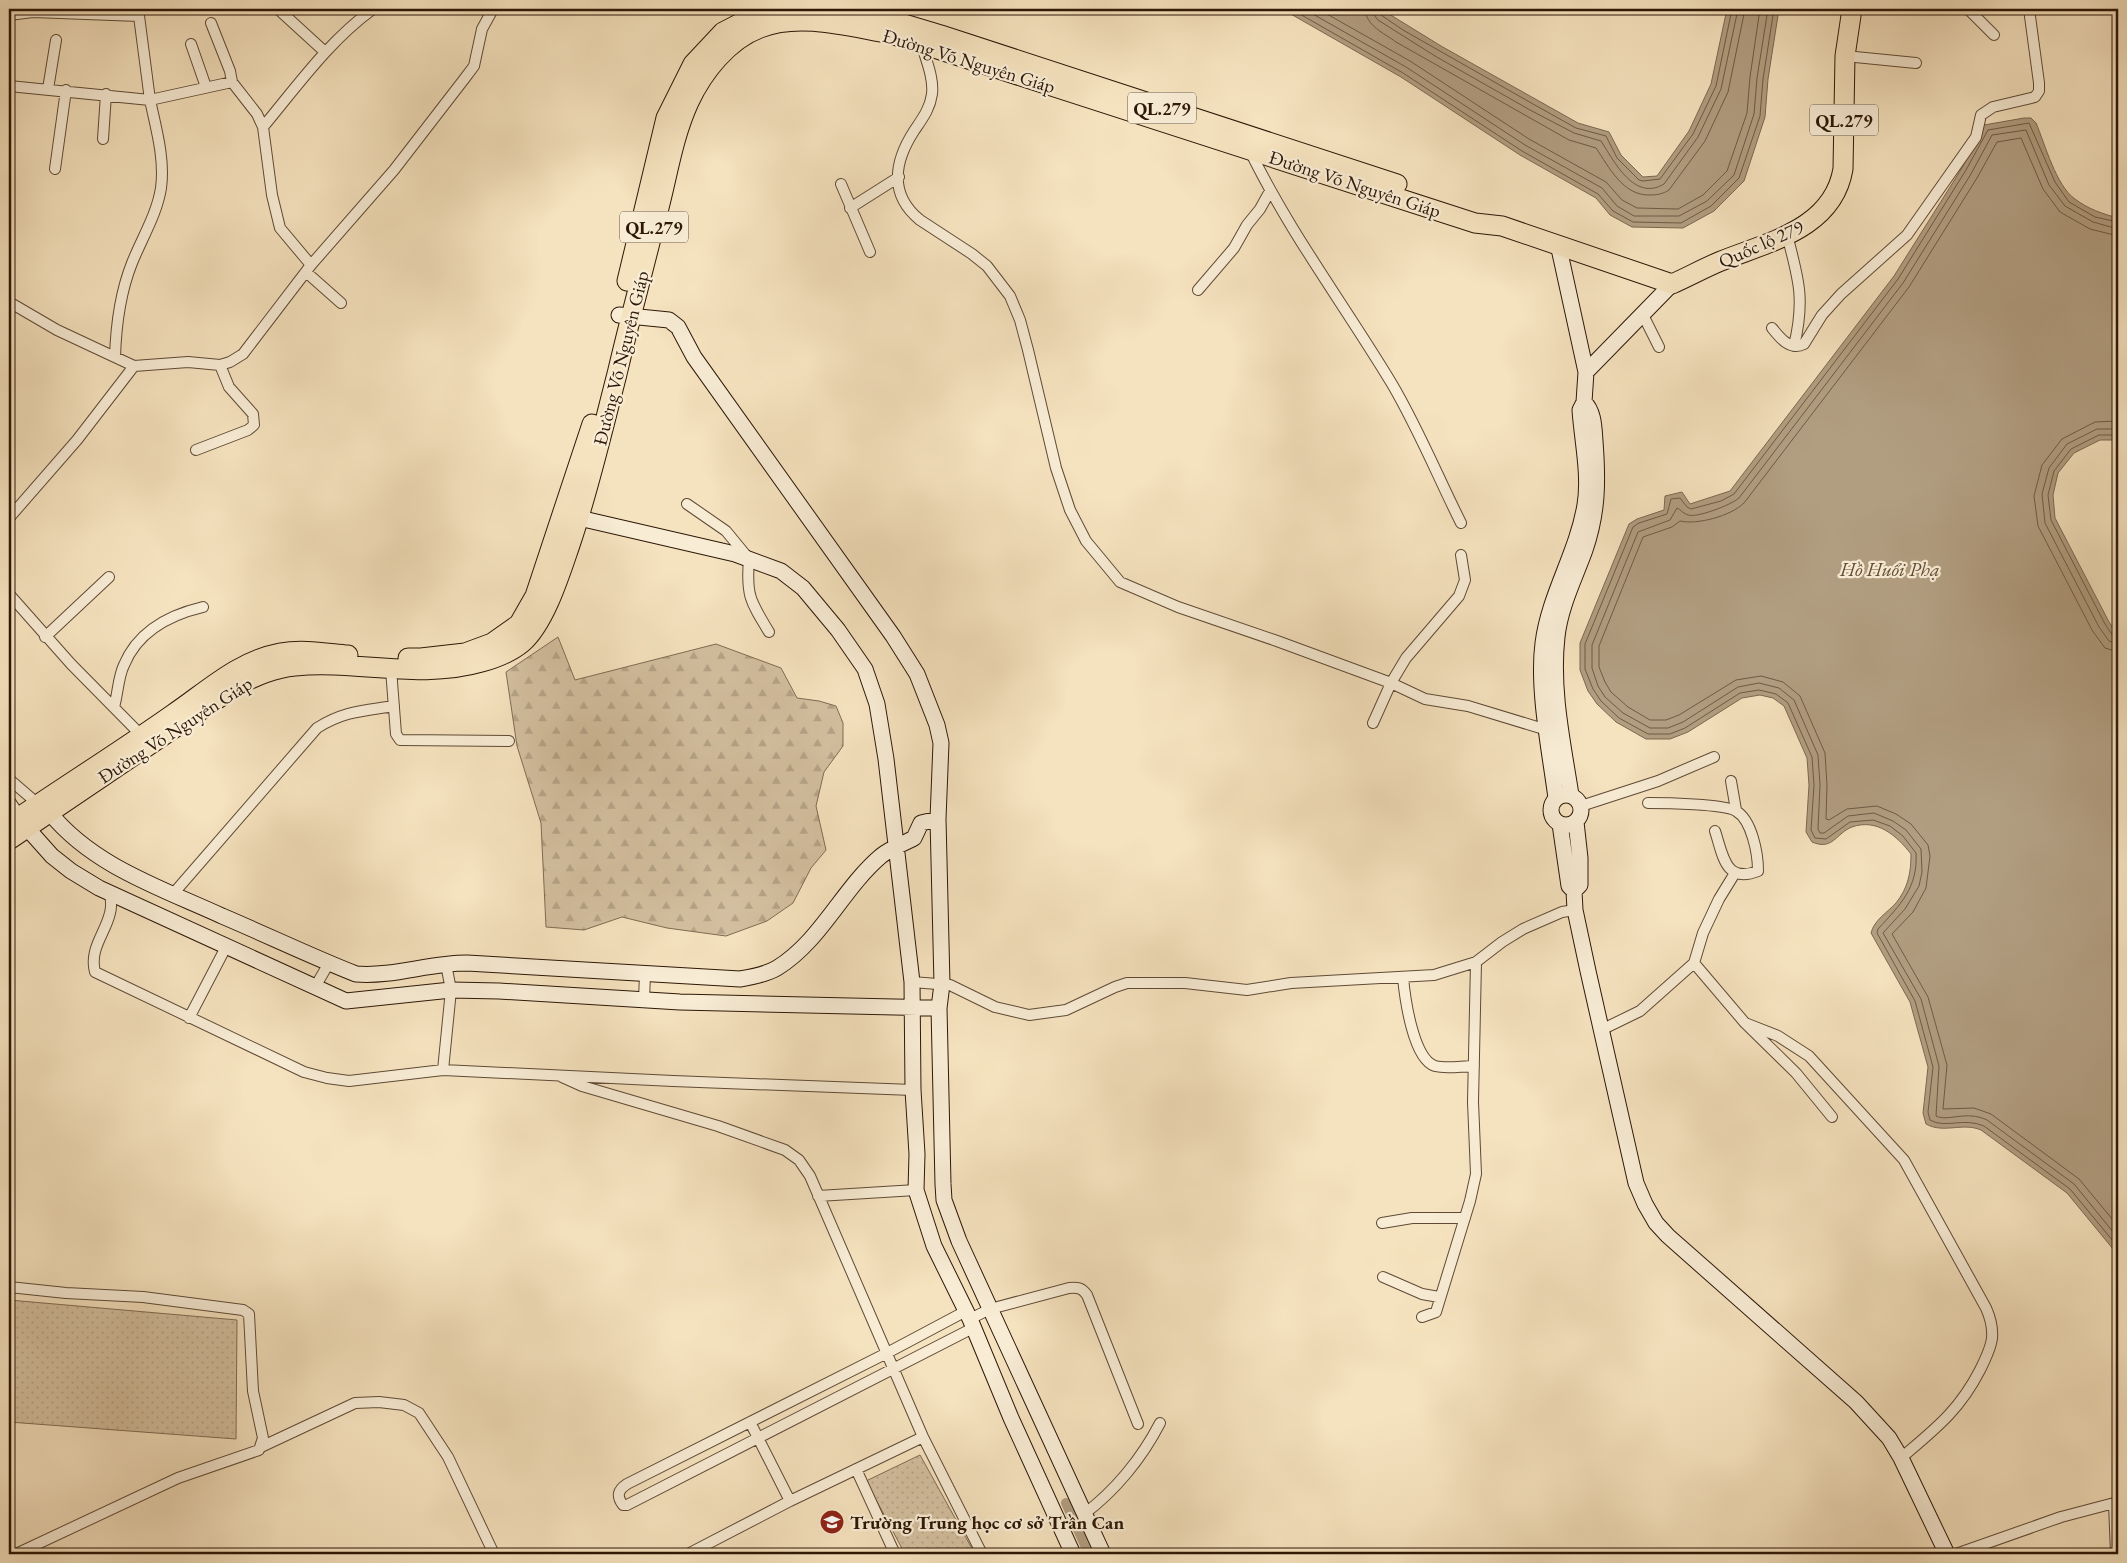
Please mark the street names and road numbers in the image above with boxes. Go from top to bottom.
street label: Đường Võ Nguyên Giáp [880,23,1058,99]
road number: QL.279 [1128,92,1196,124]
road number: QL.279 [1810,104,1878,136]
street label: Đường Võ Nguyên Giáp [1266,144,1444,224]
road number: QL.279 [620,212,688,242]
street label: Quốc lộ 279 [1715,214,1807,274]
street label: Đường Võ Nguyên Giáp [587,268,655,448]
street label: Đường Võ Nguyên Giáp [93,671,257,789]

